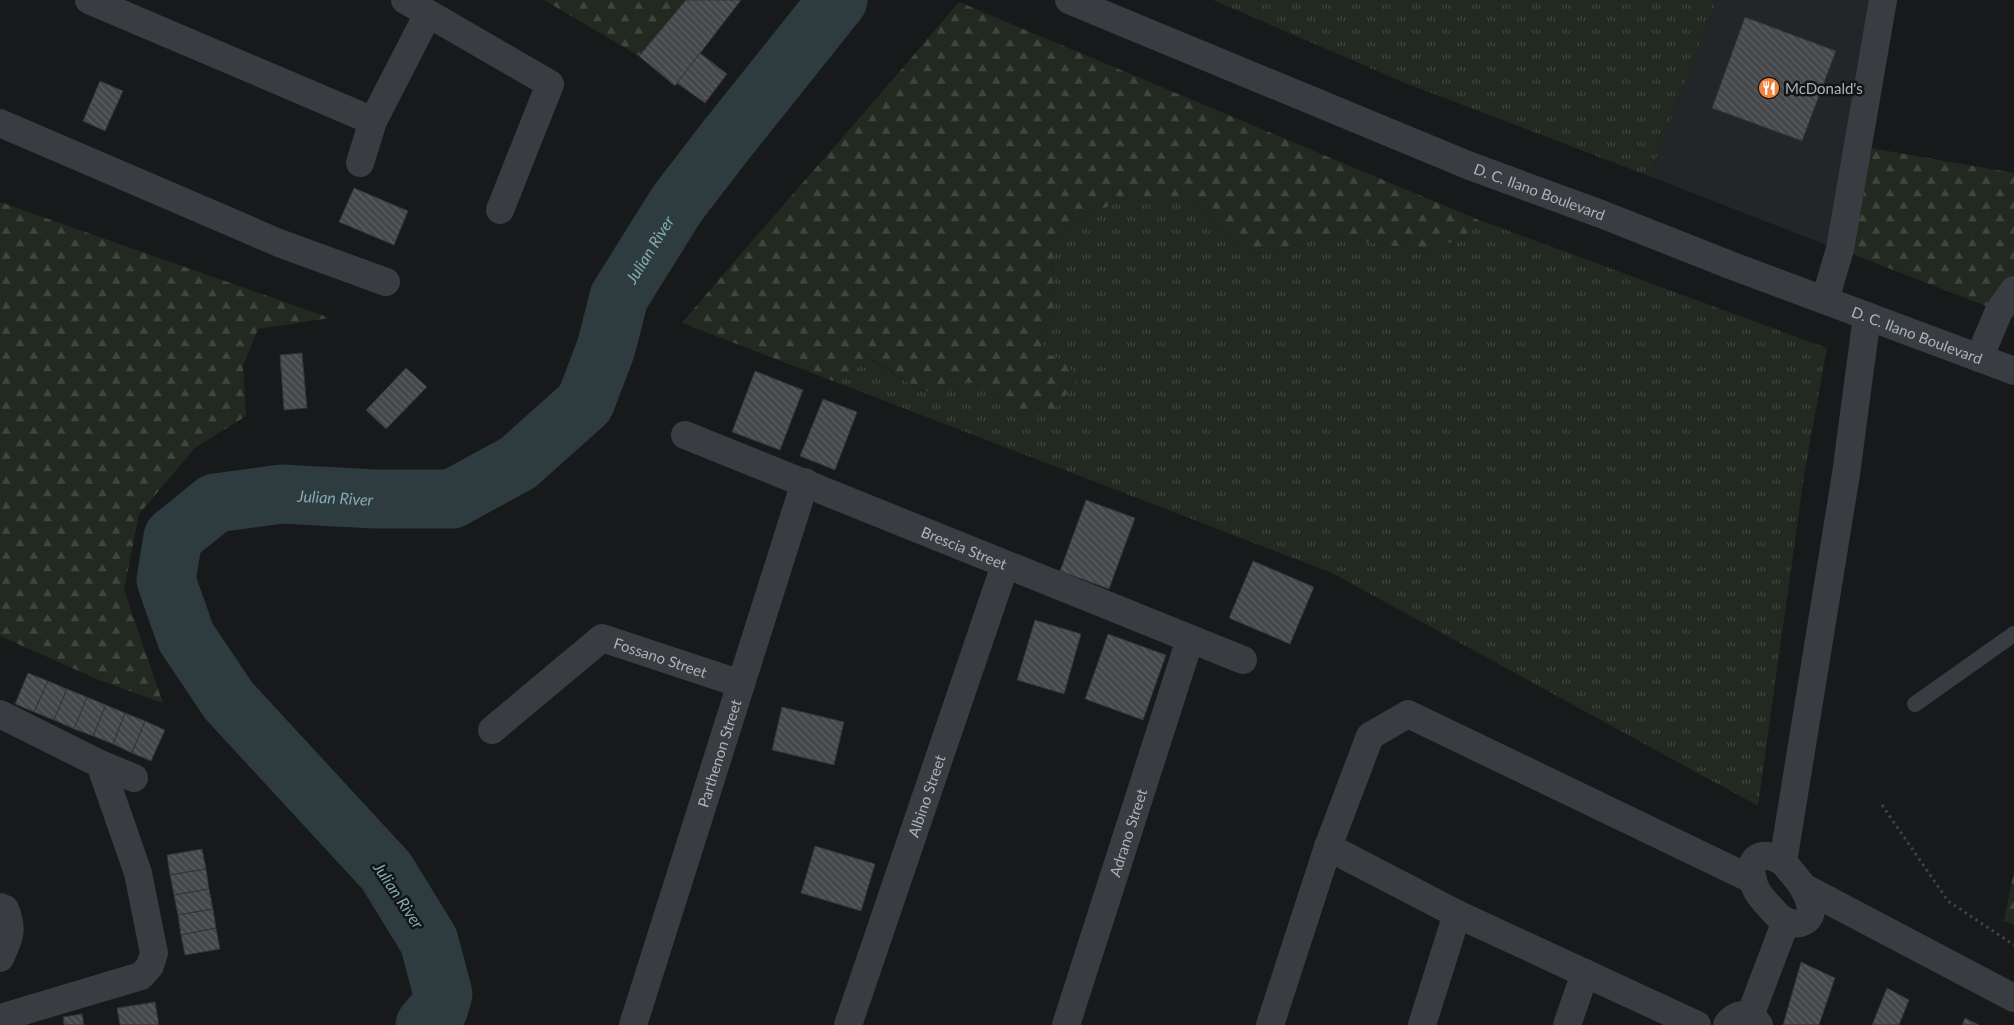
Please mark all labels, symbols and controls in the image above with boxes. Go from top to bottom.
restaurant icon: McDonald's [1757,76,1781,100]
place label: McDonald's [1785,79,1863,97]
street label: D. C. Ilano Boulevard [1472,159,1607,224]
water label: Julian River [620,211,677,287]
street label: D. C. Ilano Boulevard [1849,302,1985,367]
water label: Julian River [296,485,374,508]
street label: Brescia Street [919,522,1010,573]
street label: Fossano Street [612,634,710,681]
street label: Parthenon Street [694,697,745,809]
street label: Albino Street [904,752,949,840]
street label: Adrano Street [1105,786,1151,879]
water label: Julian River [369,857,428,932]

